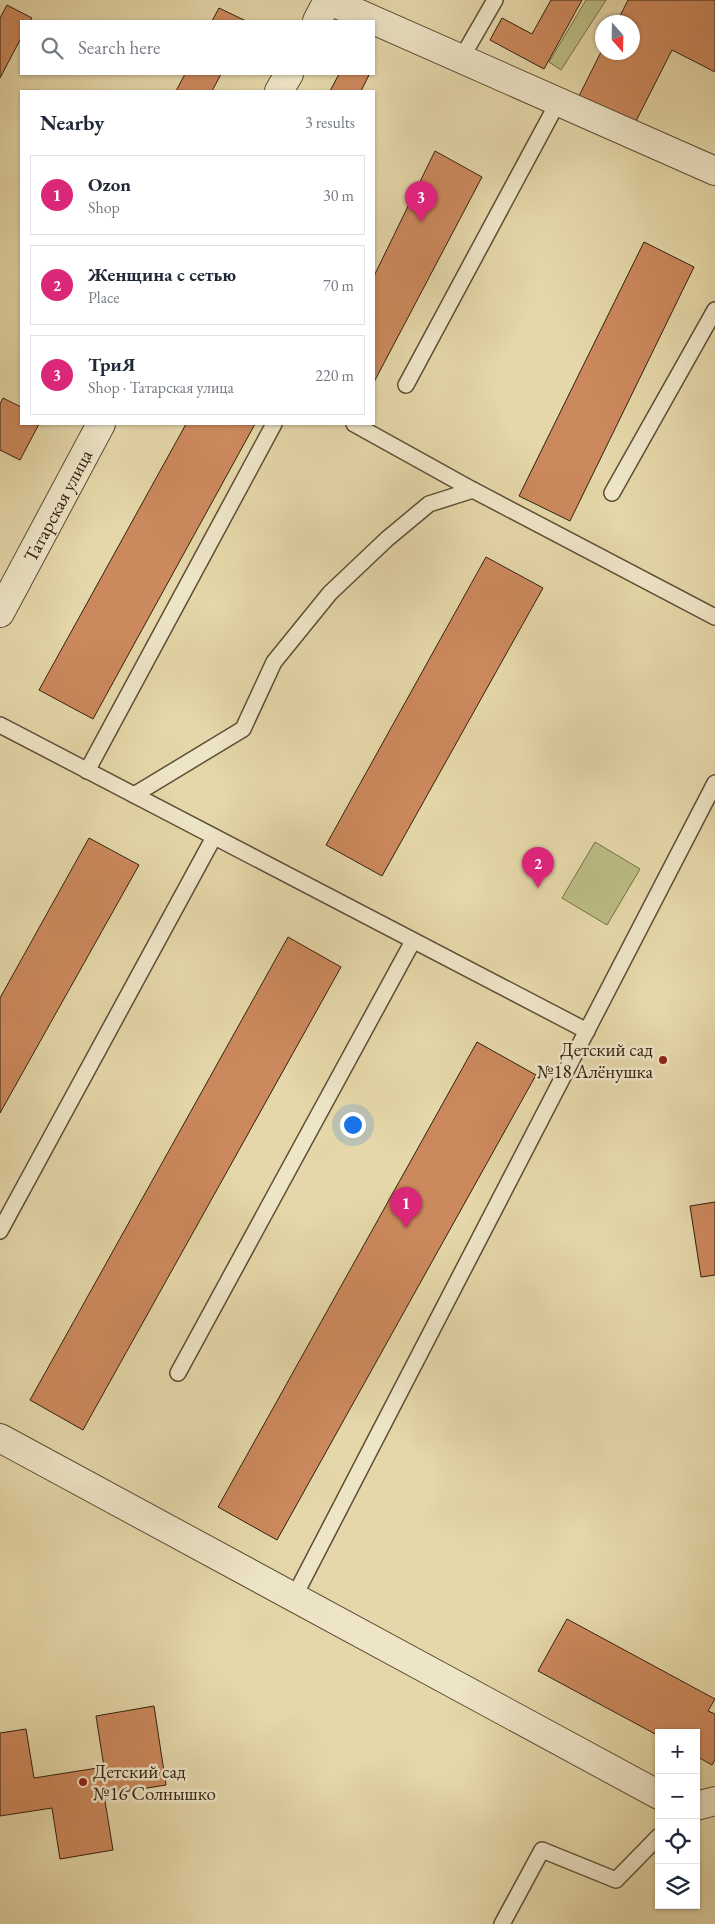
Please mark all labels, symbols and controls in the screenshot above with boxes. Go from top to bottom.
north arrow [595,15,640,60]
search box [20,20,375,75]
icon: search [38,34,66,62]
text: Search here [78,35,160,60]
text: Nearby [40,109,104,136]
text: 3 results [305,112,355,133]
text: Ozon [88,172,131,197]
pin: 3 [405,181,437,222]
text: 1 [53,185,61,206]
text: 30 m [323,185,354,206]
text: Shop [88,197,120,218]
text: Женщина с сетью [88,262,236,287]
text: 2 [53,275,61,296]
text: 70 m [323,275,354,296]
text: Place [88,287,120,308]
text: ТриЯ [88,352,135,377]
text: 3 [53,365,61,386]
text: 220 m [315,365,354,386]
text: Shop · Татарская улица [88,377,234,398]
street label: Татарская улица [18,445,98,566]
pin: 2 [522,847,554,888]
place label: Детский сад №18 Алёнушка [537,1037,653,1084]
marker: Детский сад №18 Алёнушка [657,1054,669,1066]
your location [340,1112,366,1138]
pin: 1 [390,1187,422,1228]
map controls [655,1729,700,1909]
button: + [655,1729,700,1774]
place label: Детский сад №16 Солнышко [93,1759,216,1806]
button: − [655,1774,700,1819]
marker: Детский сад №16 Солнышко [77,1776,89,1788]
button: locate [655,1819,700,1864]
button: layers [655,1864,700,1909]

